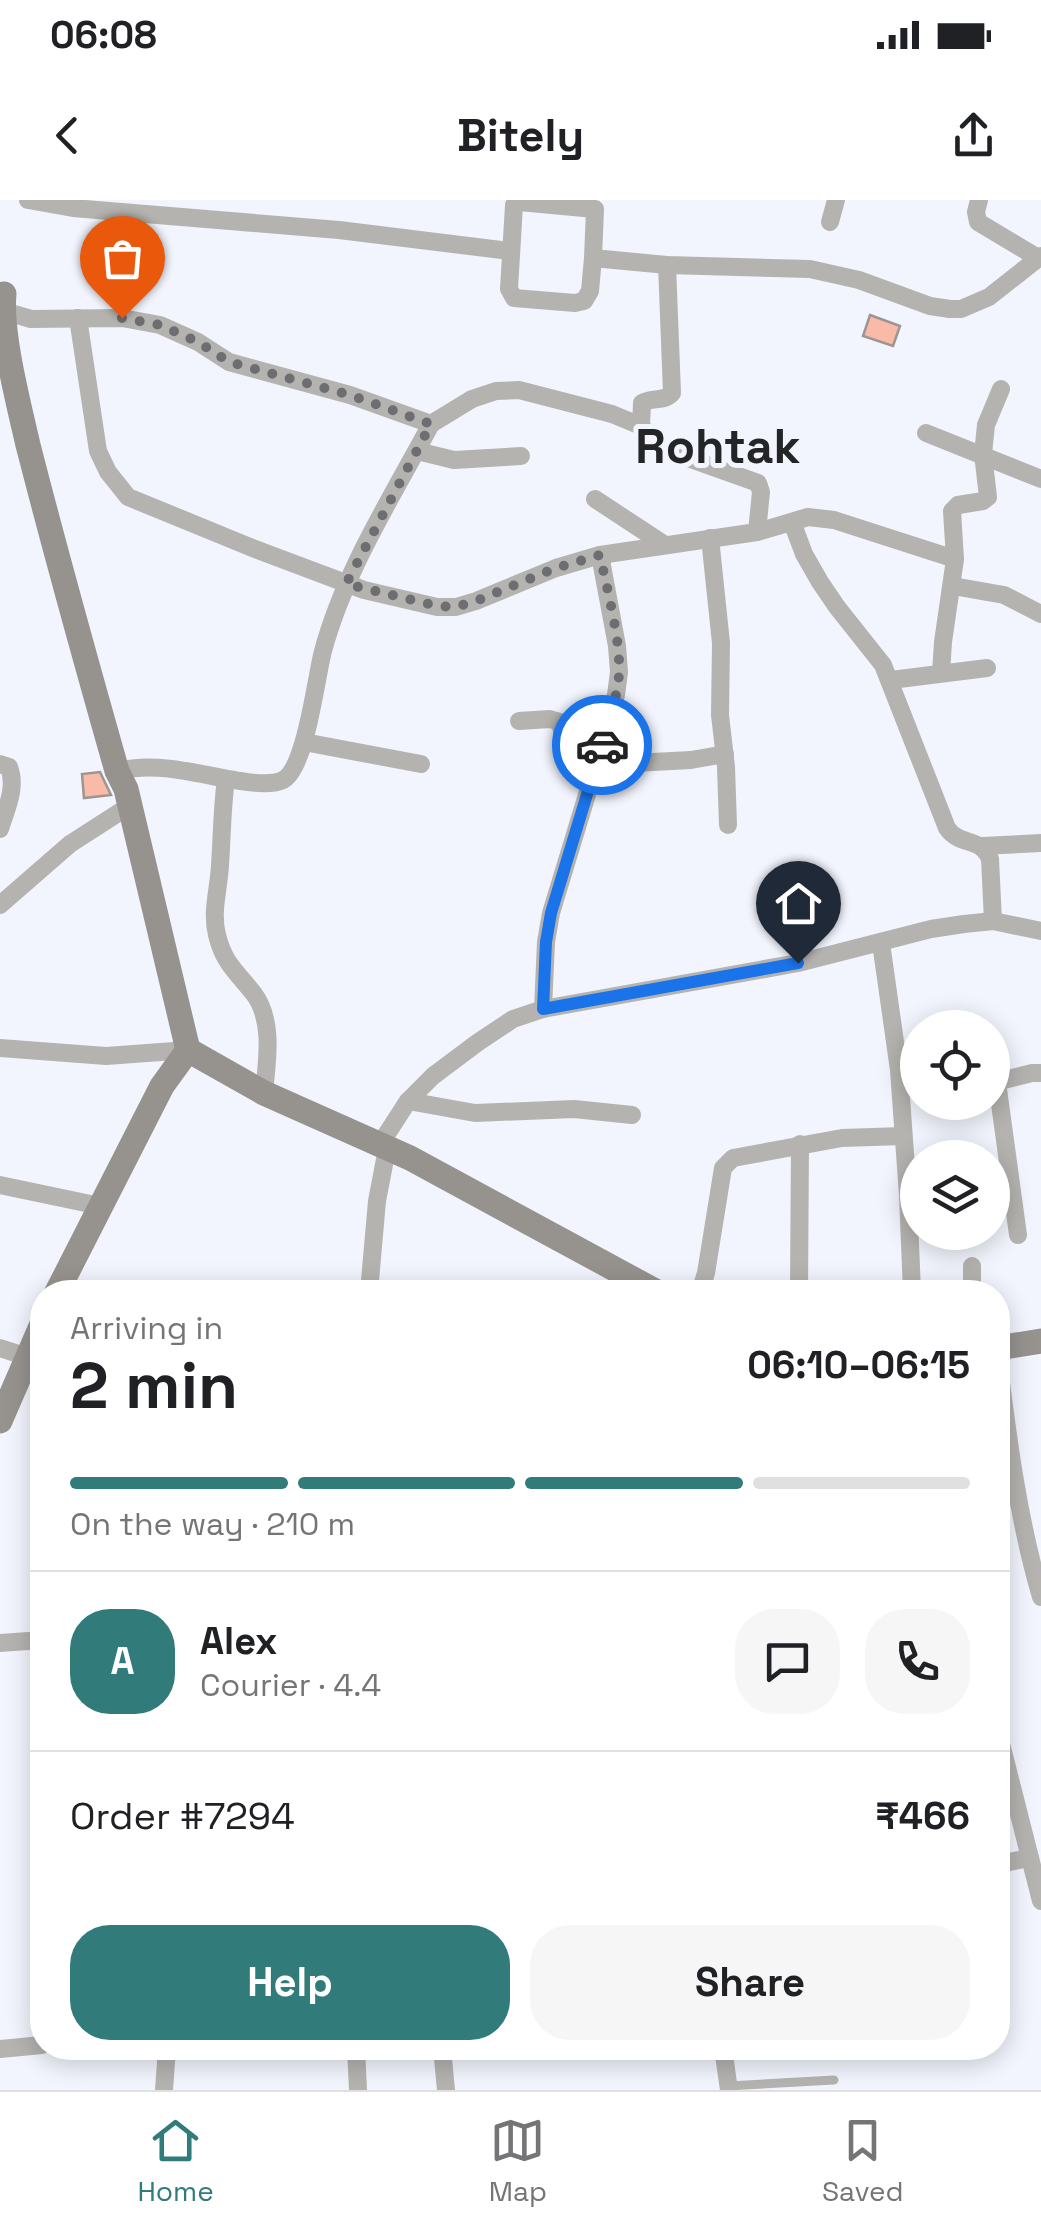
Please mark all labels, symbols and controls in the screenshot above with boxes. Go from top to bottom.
text: 06:08 [50,11,157,59]
text: Bitely [457,107,584,164]
icon: back [40,108,95,163]
icon: share [946,108,1001,163]
pin [80,216,165,319]
icon: bag [95,231,150,286]
district label: Rohtak [635,416,801,477]
courier [552,695,652,795]
icon: car [575,718,630,773]
pin [756,861,841,964]
icon: home [771,876,826,931]
map controls [900,1010,1010,1250]
button: locate [900,1010,1010,1120]
button: layers [900,1140,1010,1250]
text: Arriving in [70,1308,223,1348]
text: 06:10–06:15 [747,1341,970,1389]
text: 2 min [70,1344,238,1427]
text: On the way · 210 m [70,1504,355,1544]
button: chat [735,1609,840,1714]
button: phone [865,1609,970,1714]
text: Alex [200,1617,277,1665]
text: A [110,1637,135,1685]
text: Courier · 4.4 [200,1665,381,1705]
text: Order #7294 [70,1792,295,1840]
text: ₹466 [875,1792,970,1840]
button: Help [70,1925,510,2040]
button: Share [530,1925,970,2040]
tab: Home [137,2113,214,2209]
tab: Map [489,2113,547,2209]
tab: Saved [822,2113,904,2209]

